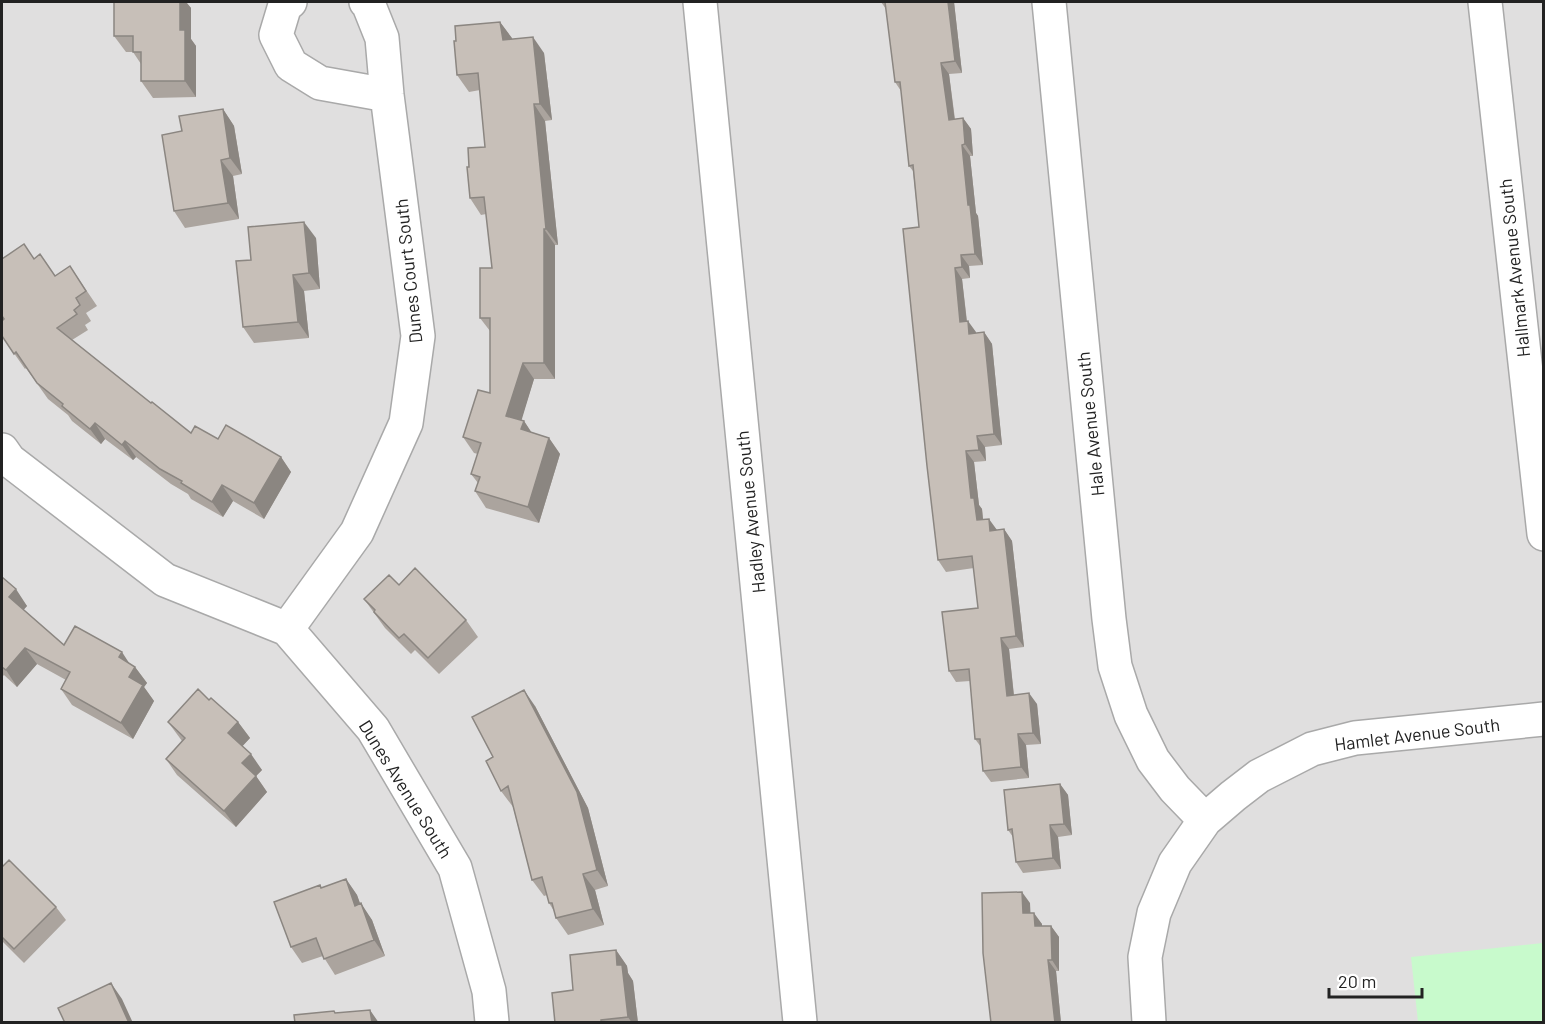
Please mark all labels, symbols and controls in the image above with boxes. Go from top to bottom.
street label: Hallmark Avenue South [1494,178,1534,358]
street label: Dunes Court South [389,198,427,344]
street label: Hale Avenue South [1071,351,1109,497]
street label: Hadley Avenue South [731,430,769,594]
street label: Hamlet Avenue South [1333,713,1501,755]
street label: Dunes Avenue South [355,716,457,862]
scale bar [1329,961,1422,999]
text: 20 m [1338,970,1376,992]

